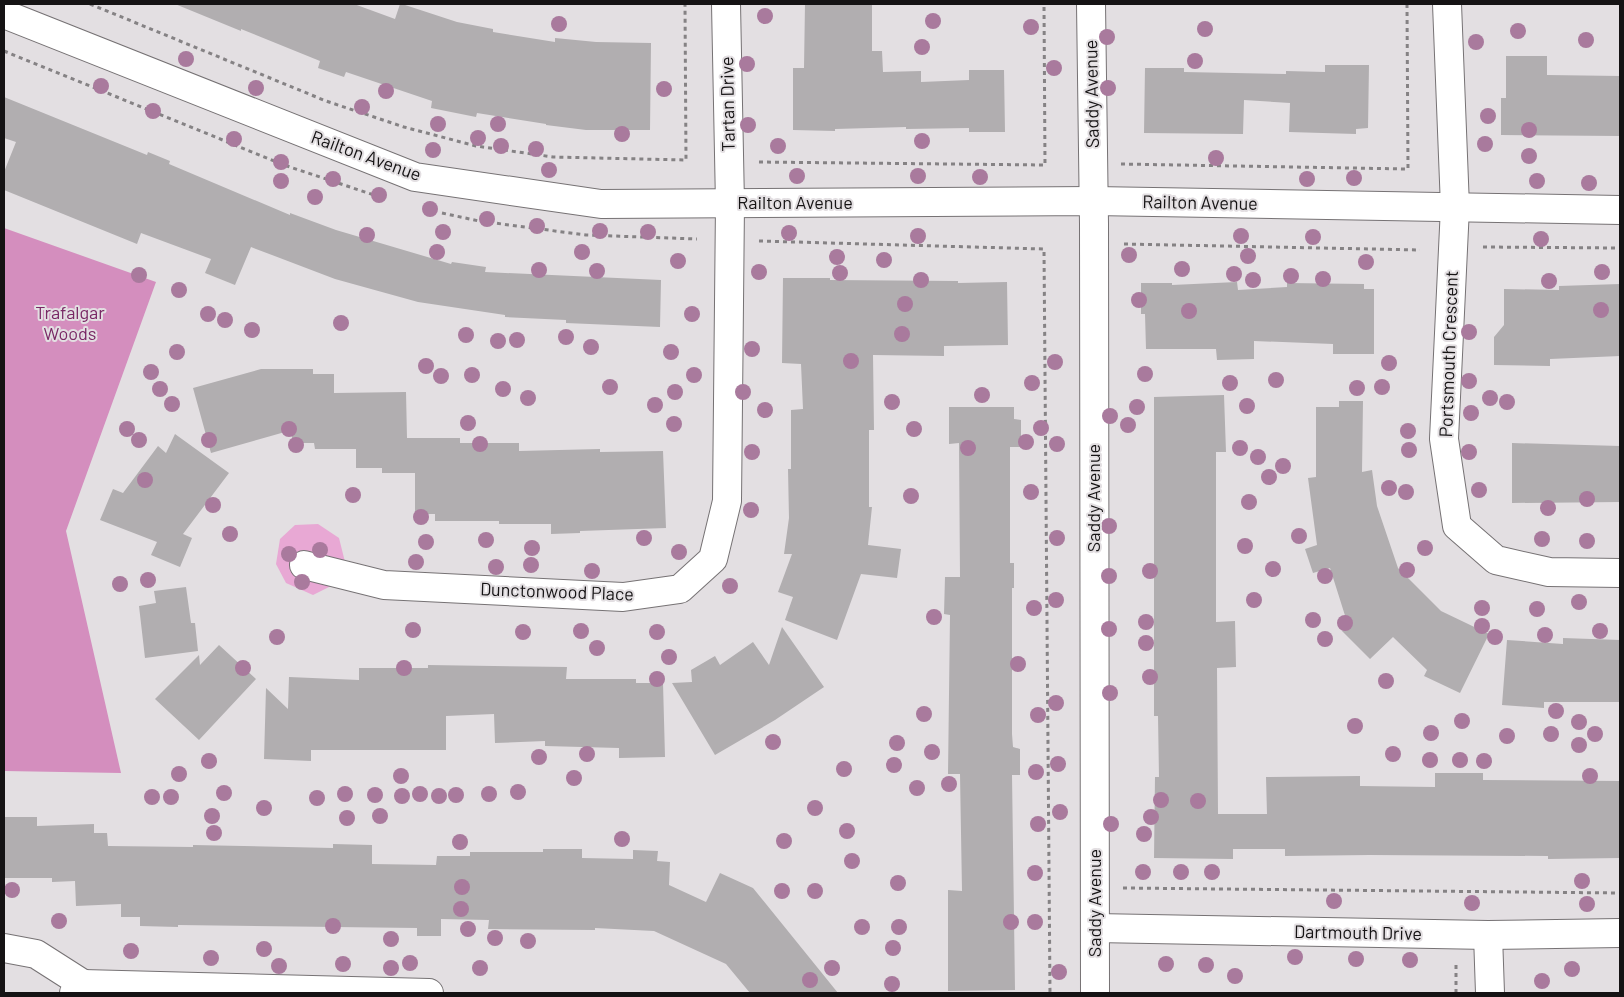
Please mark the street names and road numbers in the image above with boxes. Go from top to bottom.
street label: Saddy Avenue [1079,40,1103,148]
street label: Tartan Drive [715,56,739,152]
street label: Railton Avenue [308,125,424,185]
street label: Railton Avenue [1142,190,1258,214]
street label: Railton Avenue [737,191,853,213]
street label: Portsmouth Crescent [1434,270,1462,438]
street label: Saddy Avenue [1082,444,1104,552]
street label: Dunctonwood Place [480,577,634,605]
street label: Saddy Avenue [1083,849,1105,957]
street label: Dartmouth Drive [1294,920,1422,944]

